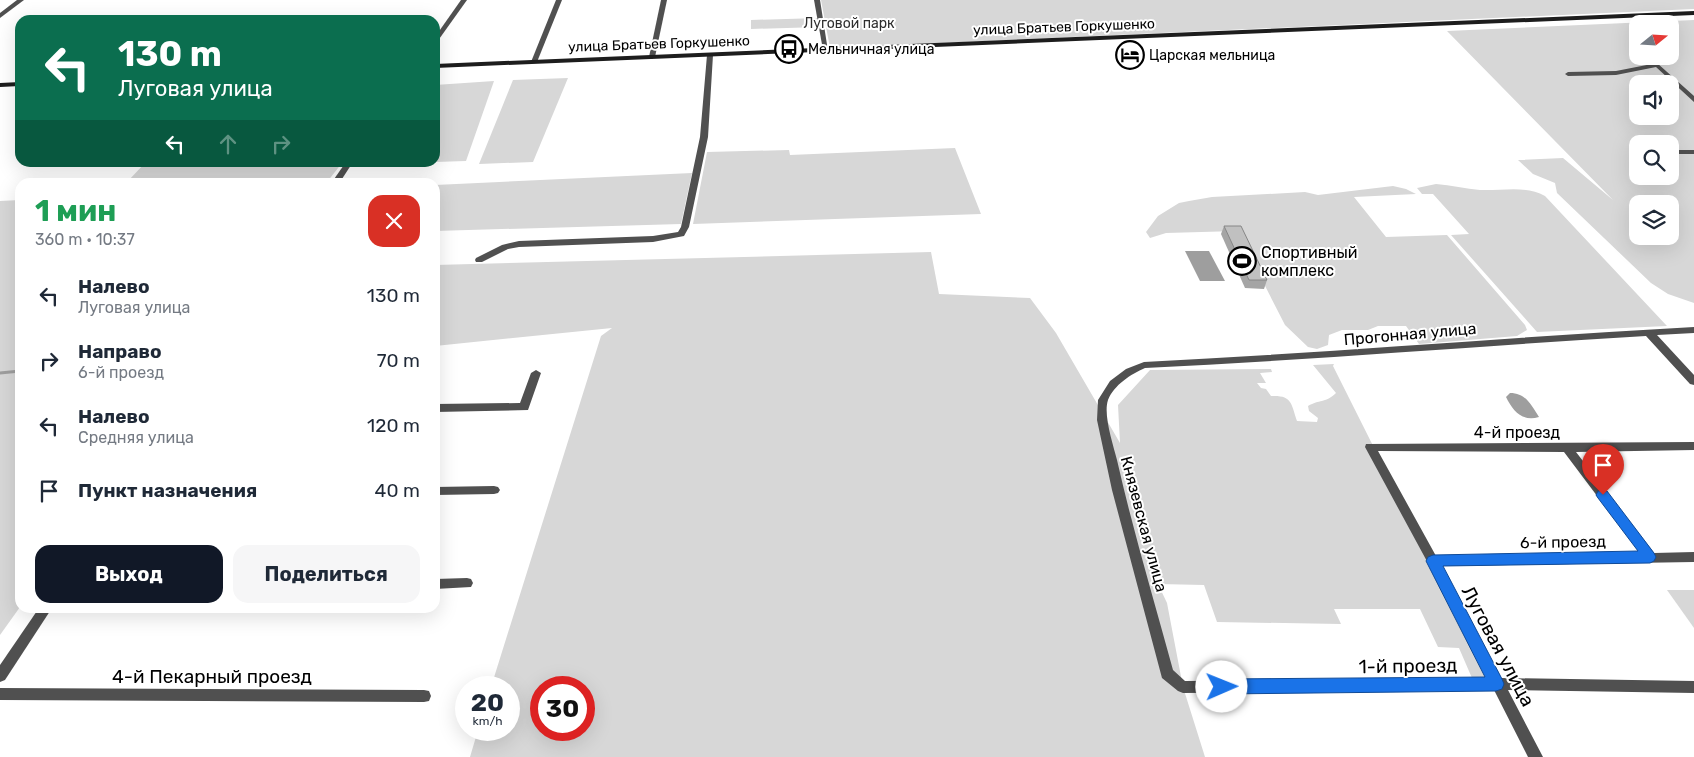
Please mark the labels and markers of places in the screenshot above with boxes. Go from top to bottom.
bus stop icon: Мельничная улица [774,34,804,64]
hotel icon: Царская мельница [1115,40,1145,70]
place label: Мельничная улица [808,41,934,58]
place label: Царская мельница [1149,47,1275,64]
place label: Спортивный комплекс [1261,243,1358,280]
sports icon: Спортивный комплекс [1227,246,1257,276]
pin [1582,444,1624,495]

